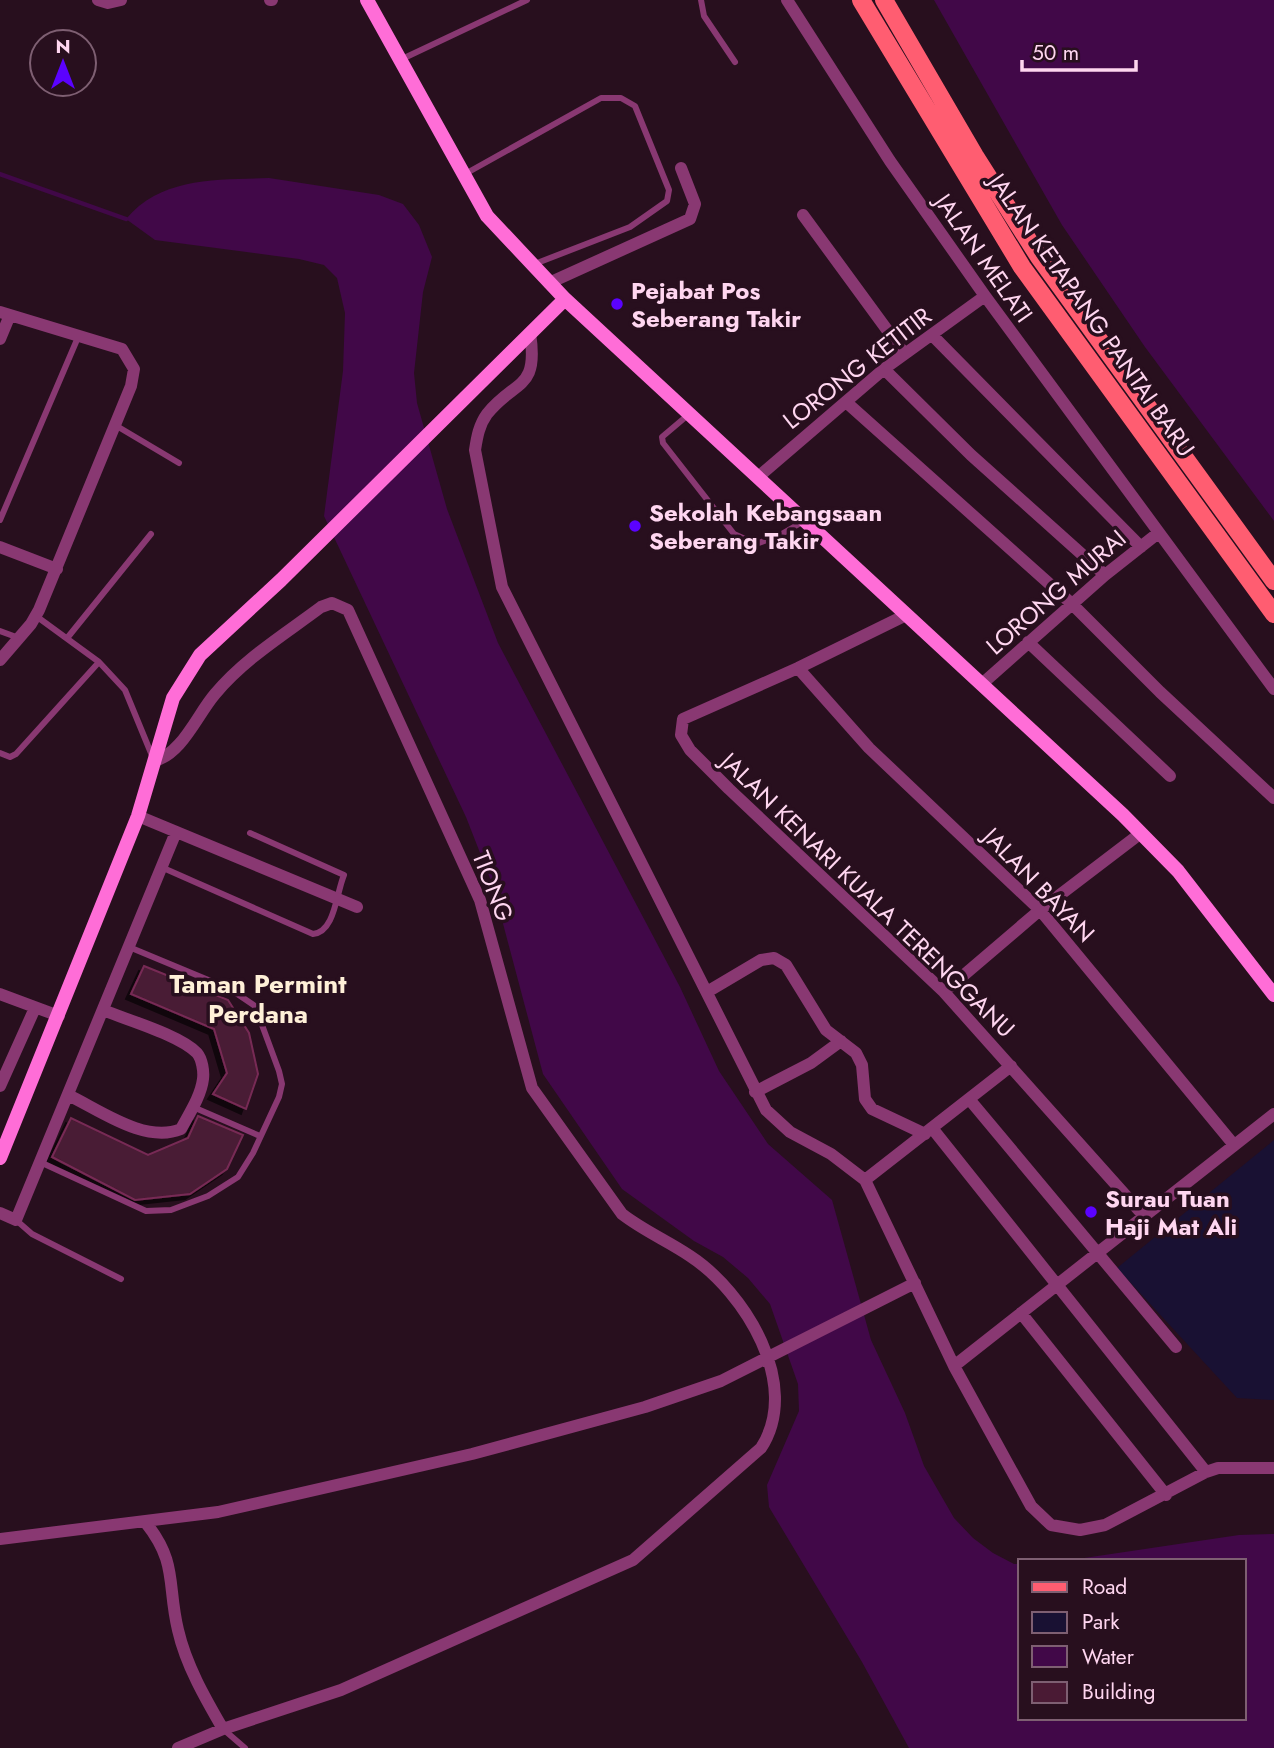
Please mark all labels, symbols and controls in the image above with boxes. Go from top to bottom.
north arrow [28,28,98,98]
scale bar [1022,28,1136,72]
text: N [55,33,71,60]
text: 50 m [1032,38,1079,68]
street label: JALAN KETAPANG PANTAI BARU [979,164,1203,464]
street label: JALAN MELATI [925,184,1041,330]
place label: Pejabat Pos Seberang Takir [631,273,801,336]
marker: Pejabat Pos Seberang Takir [609,296,625,312]
street label: LORONG KETITIR [775,298,939,437]
place label: Sekolah Kebangsaan Seberang Takir [649,495,882,558]
marker: Sekolah Kebangsaan Seberang Takir [627,518,643,534]
street label: LORONG MURAI [978,521,1134,663]
street label: JALAN KENARI KUALA TERENGGANU [711,742,1023,1045]
street label: JALAN BAYAN [973,818,1103,950]
street label: TIONG [464,846,522,926]
district label: Taman Permint Perdana [170,965,347,1033]
place label: Surau Tuan Haji Mat Ali [1105,1181,1237,1244]
marker: Surau Tuan Haji Mat Ali [1083,1204,1099,1220]
legend [1018,1559,1246,1720]
text: Road [1082,1572,1127,1602]
text: Park [1082,1607,1120,1637]
text: Water [1082,1642,1135,1672]
text: Building [1082,1677,1155,1707]

